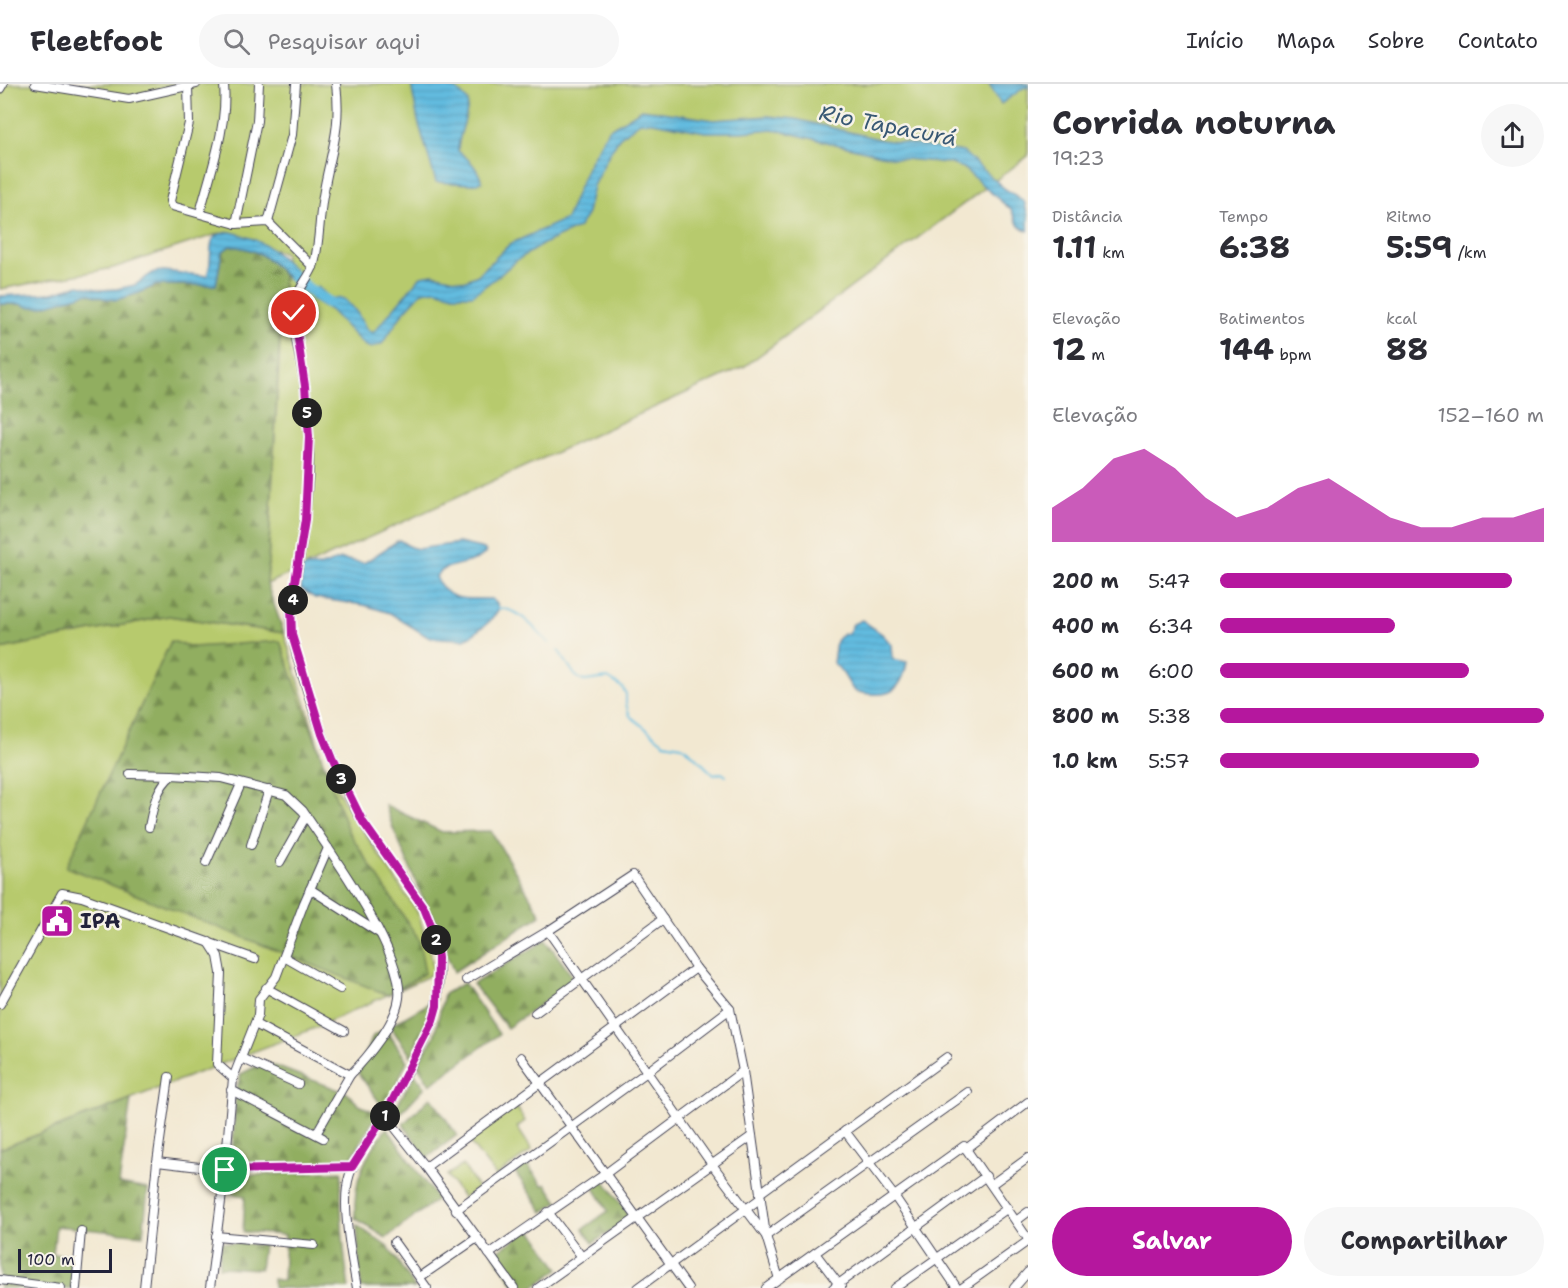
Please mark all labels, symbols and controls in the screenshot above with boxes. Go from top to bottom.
search box [199,14,619,68]
text: Fleetfoot [30,22,163,60]
icon: search [220,25,253,58]
text: Pesquisar aqui [268,27,421,56]
text: Início [1186,27,1244,55]
text: Mapa [1277,27,1335,55]
text: Sobre [1368,27,1425,55]
text: Contato [1458,27,1538,55]
water label: Rio Tapacurá [817,98,959,153]
text: Corrida noturna [1052,100,1336,145]
button: share [1481,104,1544,167]
text: 19:23 [1052,145,1105,171]
text: Distância [1052,206,1123,227]
text: Tempo [1219,206,1268,227]
text: Ritmo [1386,206,1431,227]
text: 1.11 [1052,227,1097,268]
text: 6:38 [1219,227,1290,268]
text: 5:59 [1386,227,1452,268]
text: km [1097,242,1125,263]
text: /km [1452,242,1487,263]
pin [268,287,319,338]
icon: check [277,296,310,329]
text: Elevação [1052,308,1121,329]
text: Batimentos [1219,308,1305,329]
text: kcal [1386,308,1417,329]
text: 12 [1052,329,1086,370]
text: 144 [1219,329,1274,370]
text: 88 [1386,329,1428,370]
text: m [1086,344,1105,365]
text: bpm [1274,344,1312,365]
pin: 5 [292,398,322,428]
text: 5 [302,402,312,423]
text: Elevação [1052,402,1138,428]
text: 152–160 m [1438,402,1544,428]
text: 200 m [1052,568,1119,594]
text: 5:47 [1148,568,1190,594]
pin: 4 [278,585,308,615]
text: 4 [287,589,299,610]
text: 400 m [1052,613,1119,639]
text: 6:34 [1148,613,1193,639]
text: 600 m [1052,658,1119,684]
text: 6:00 [1148,658,1194,684]
text: 800 m [1052,703,1119,729]
text: 5:38 [1148,703,1191,729]
text: 1.0 km [1052,748,1117,774]
text: 5:57 [1148,748,1190,774]
pin: 3 [326,764,356,794]
text: 3 [335,768,347,789]
public building icon: IPA [39,903,75,939]
place label: IPA [80,907,120,935]
pin: 2 [421,925,451,955]
text: 2 [430,929,442,950]
pin: 1 [370,1101,400,1131]
text: 1 [381,1105,389,1126]
pin [199,1144,250,1195]
icon: arrive [208,1153,241,1186]
button: Salvar [1052,1207,1292,1276]
button: Compartilhar [1304,1207,1544,1276]
scale bar [18,1246,112,1274]
text: 100 m [27,1249,75,1270]

